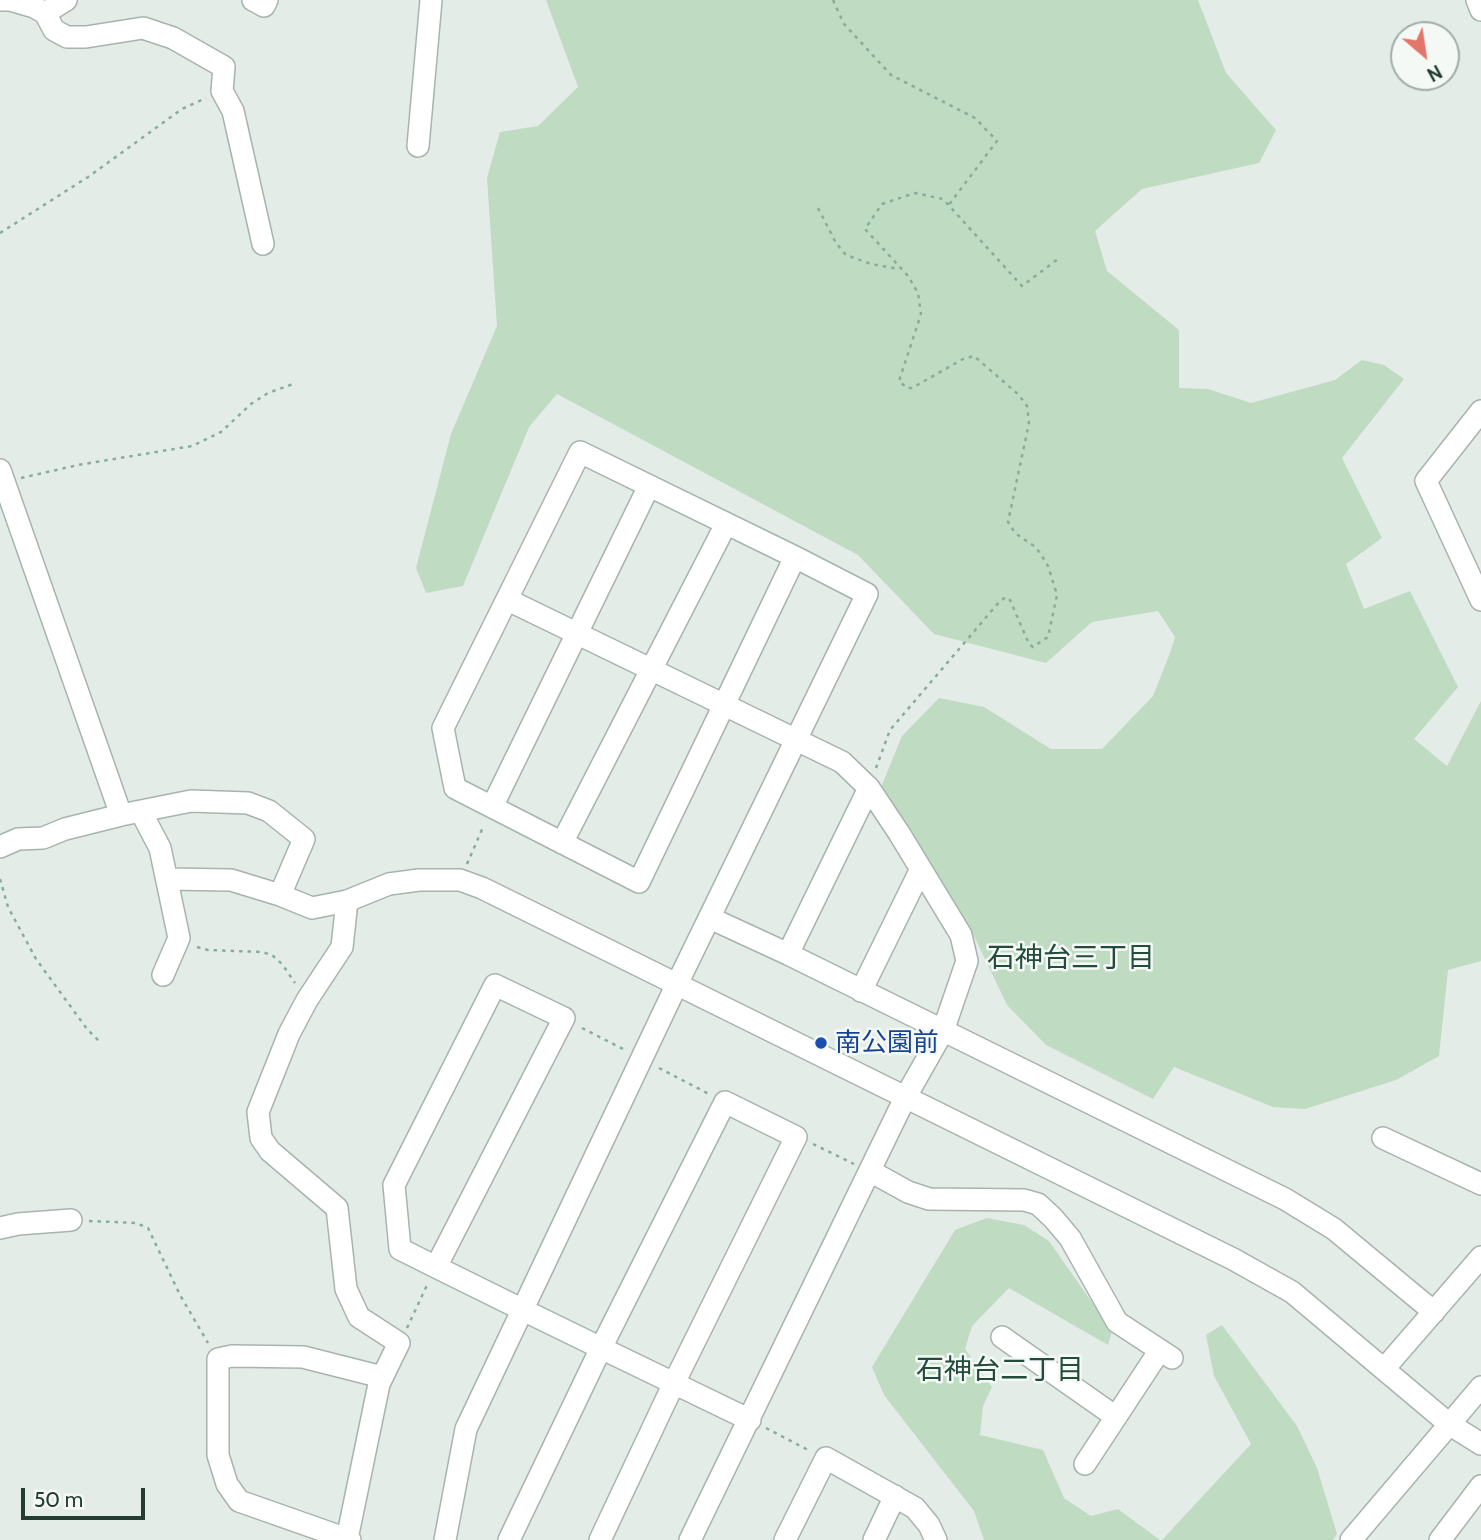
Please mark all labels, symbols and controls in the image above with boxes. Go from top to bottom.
north arrow [1390,21,1460,91]
text: N [1423,60,1446,86]
district label: 石神台三丁目 [987,942,1155,976]
place label: 南公園前 [835,1027,939,1059]
marker: 南公園前 [813,1035,829,1051]
district label: 石神台二丁目 [916,1354,1084,1388]
scale bar [24,1474,149,1518]
text: 50 m [34,1487,83,1512]

